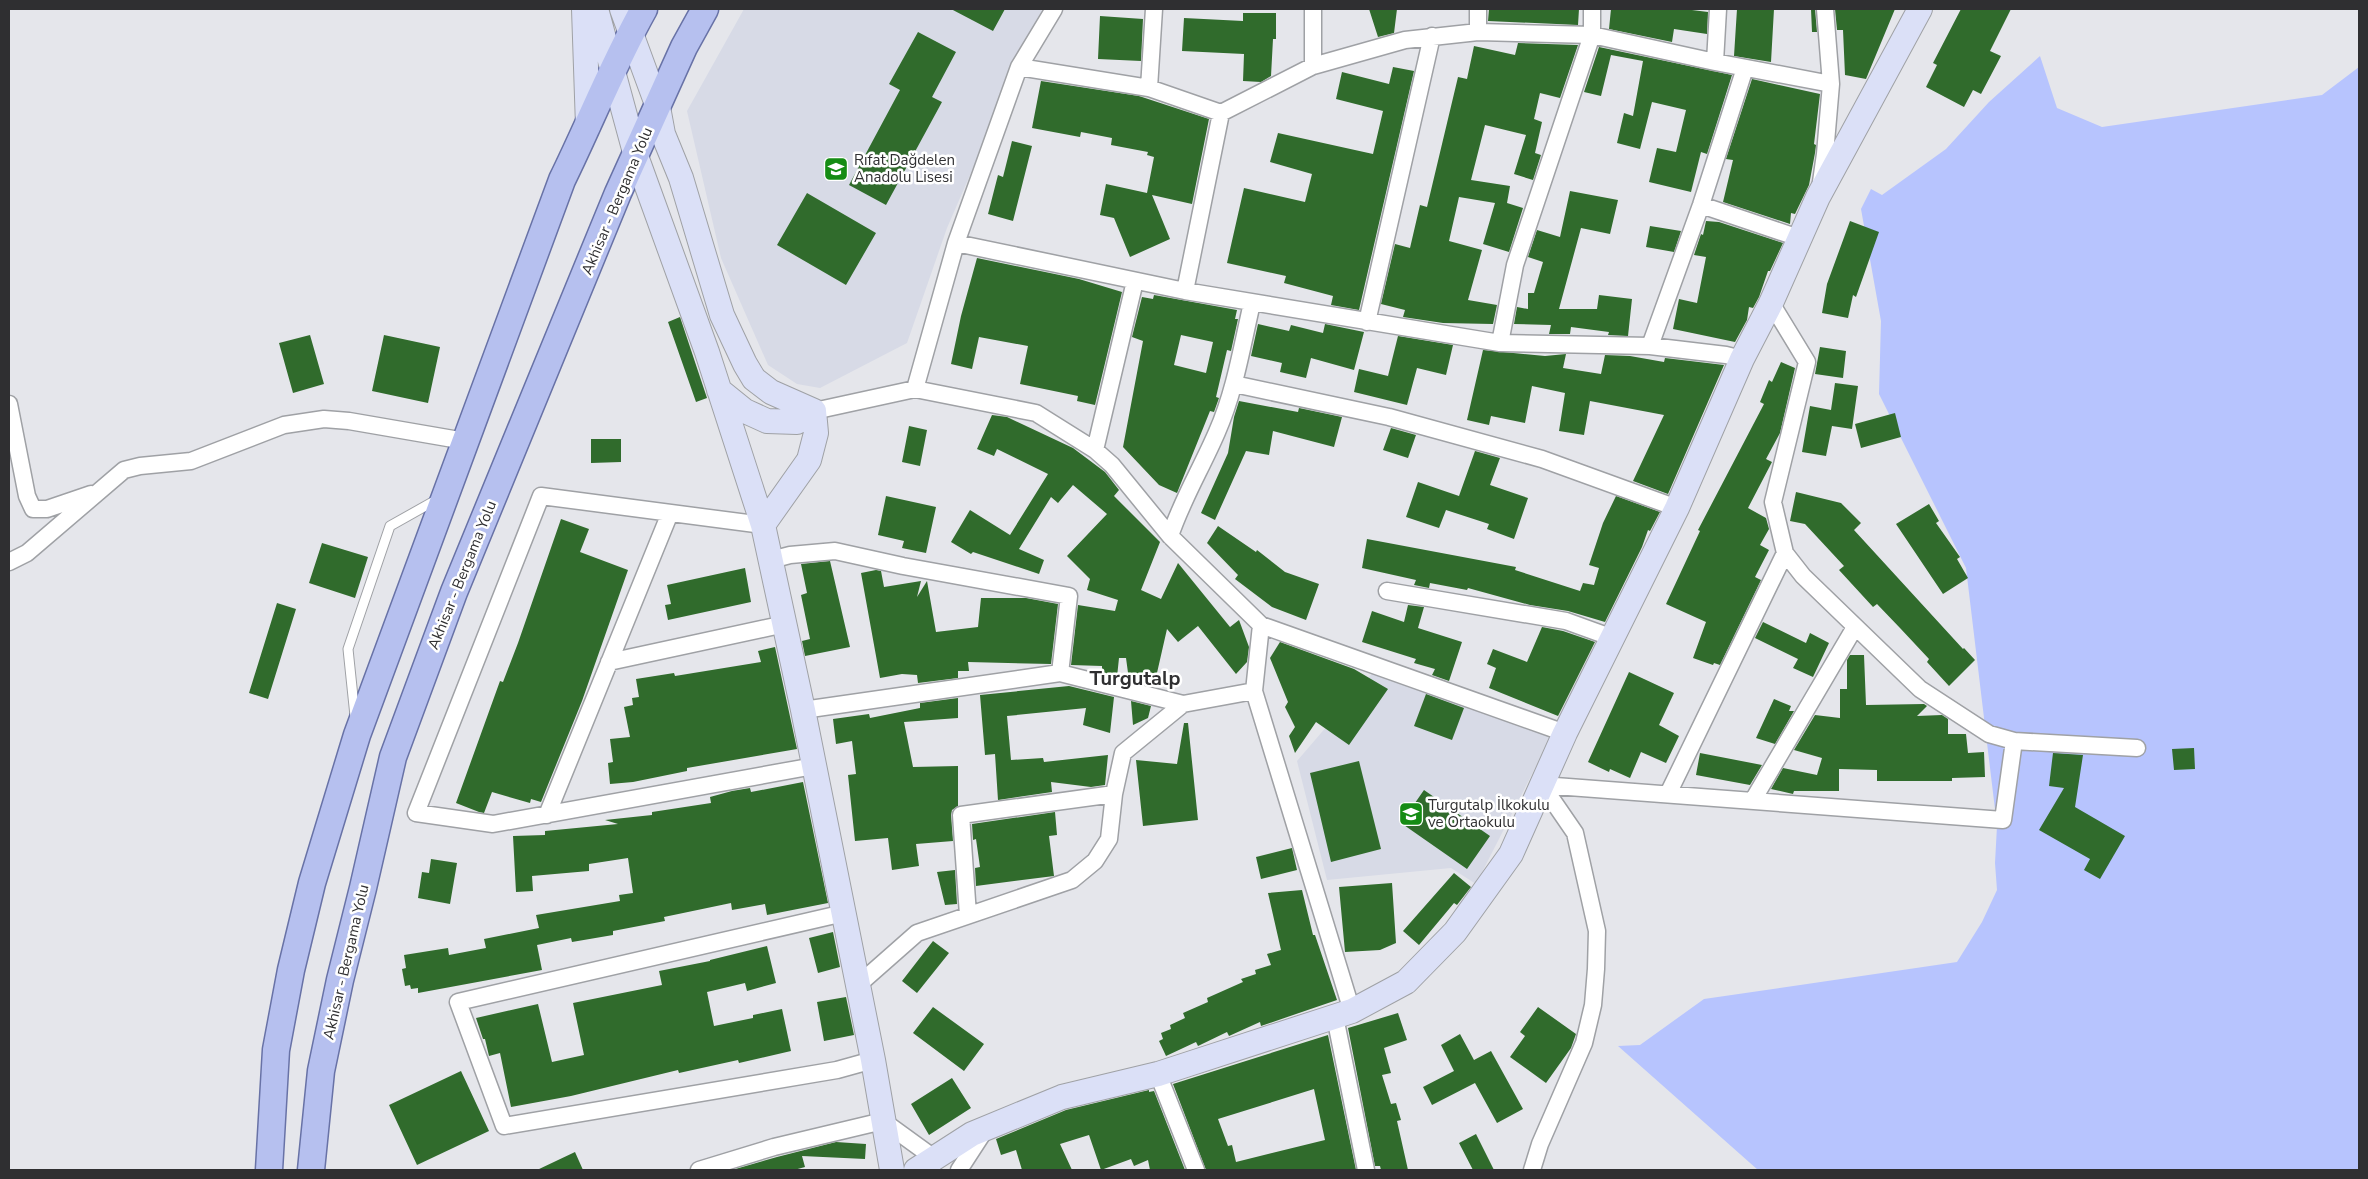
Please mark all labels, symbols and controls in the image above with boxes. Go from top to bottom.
street label: Akhisar - Bergama Yolu [577,124,657,278]
place label: Rıfat Dağdelen Anadolu Lisesi [854,150,955,187]
school or university icon: Rıfat Dağdelen Anadolu Lisesi [823,156,849,182]
street label: Akhisar - Bergama Yolu [423,498,501,652]
district label: Turgutalp [1090,665,1180,692]
place label: Turgutalp İlkokulu ve Ortaokulu [1428,795,1550,832]
school or university icon: Turgutalp İlkokulu ve Ortaokulu [1398,801,1424,827]
street label: Akhisar - Bergama Yolu [318,882,374,1042]

